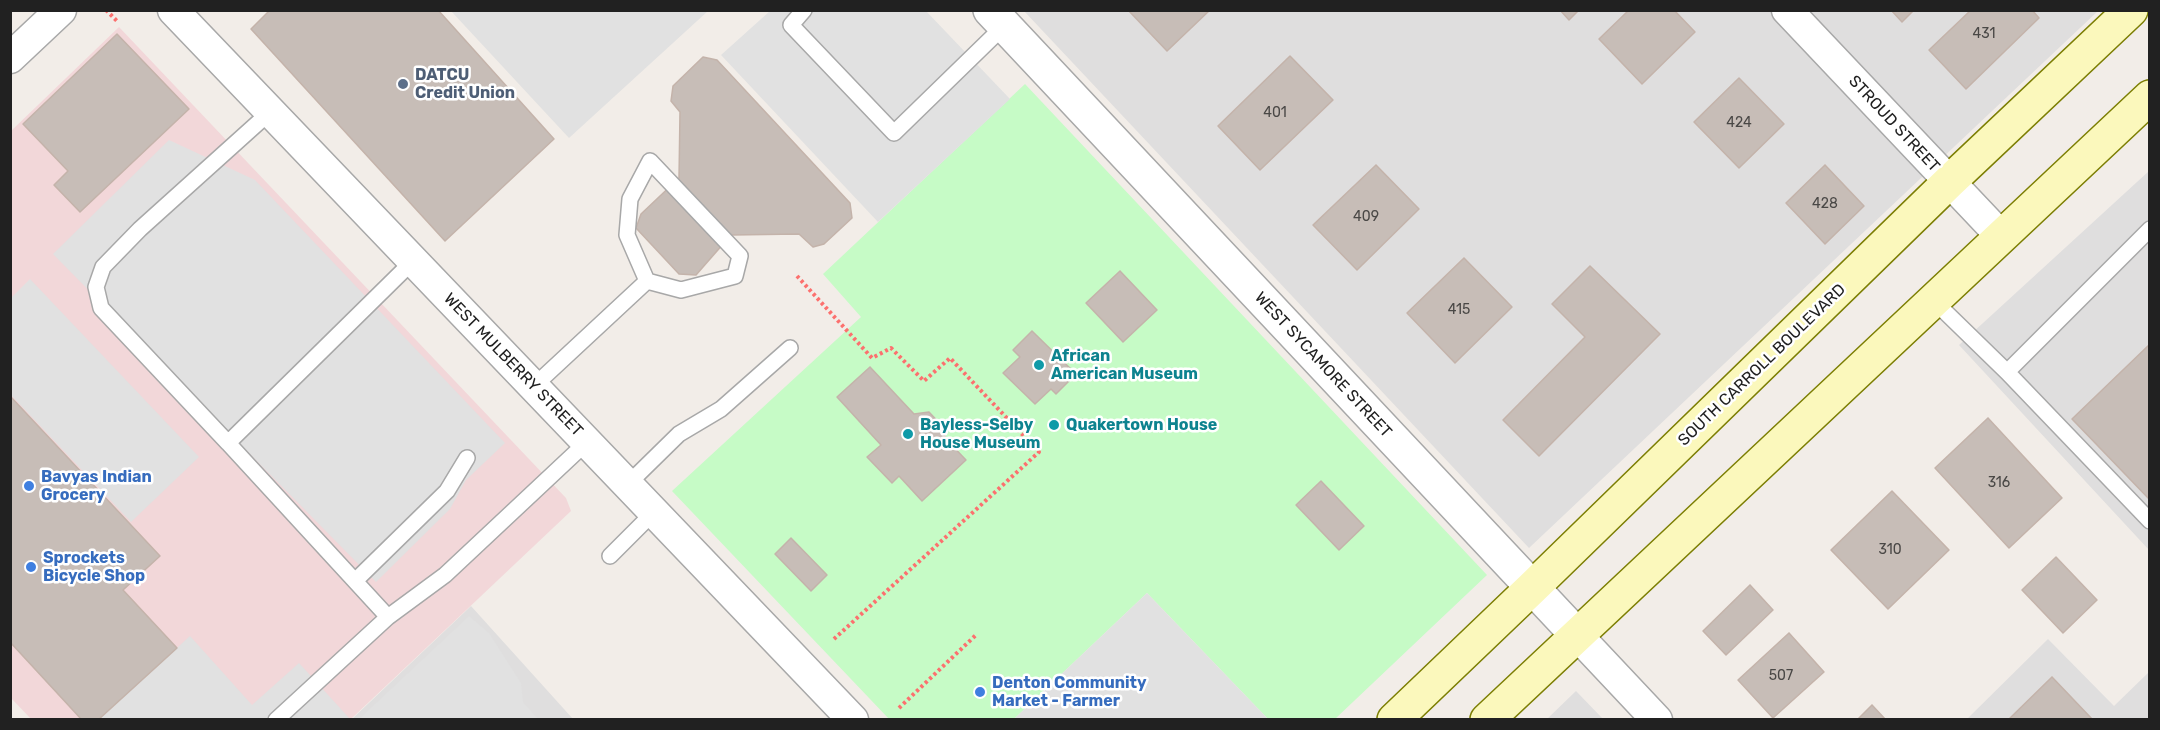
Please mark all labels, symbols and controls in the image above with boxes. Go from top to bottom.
house number: 431 [1973,26,1995,42]
place label: DATCU Credit Union [415,65,515,103]
street label: STROUD STREET [1844,72,1944,176]
marker: DATCU Credit Union [396,77,410,91]
house number: 401 [1263,105,1287,121]
house number: 424 [1726,115,1752,131]
house number: 428 [1812,196,1838,212]
house number: 409 [1353,209,1379,225]
street label: SOUTH CARROLL BOULEVARD [1674,280,1850,450]
street label: WEST SYCAMORE STREET [1250,288,1396,442]
street label: WEST MULBERRY STREET [439,289,587,441]
house number: 415 [1448,302,1470,318]
place label: African American Museum [1051,346,1198,384]
marker: African American Museum [1032,358,1046,372]
place label: Bayless-Selby House Museum [920,415,1040,453]
place label: Quakertown House [1066,415,1217,435]
marker: Quakertown House [1047,418,1061,432]
marker: Bayless-Selby House Museum [901,427,915,441]
place label: Bavyas Indian Grocery [41,467,152,505]
house number: 316 [1988,475,2010,491]
marker: Bavyas Indian Grocery [22,479,36,493]
house number: 310 [1878,542,1902,558]
place label: Sprockets Bicycle Shop [43,548,145,586]
marker: Sprockets Bicycle Shop [24,560,38,574]
house number: 507 [1769,668,1793,684]
place label: Denton Community Market - Farmer [992,673,1147,711]
marker: Denton Community Market - Farmer [973,685,987,699]

